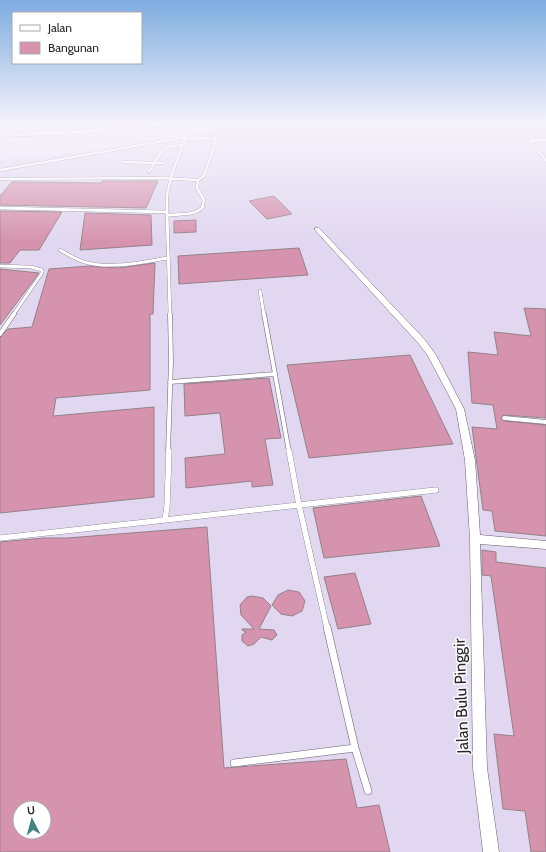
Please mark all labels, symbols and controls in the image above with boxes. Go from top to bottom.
legend [12,12,142,64]
text: Jalan [47,20,72,35]
text: Bangunan [48,40,99,55]
street label: Jalan Bulu Pinggir [449,637,473,755]
north arrow [12,800,52,840]
text: U [26,803,36,817]

